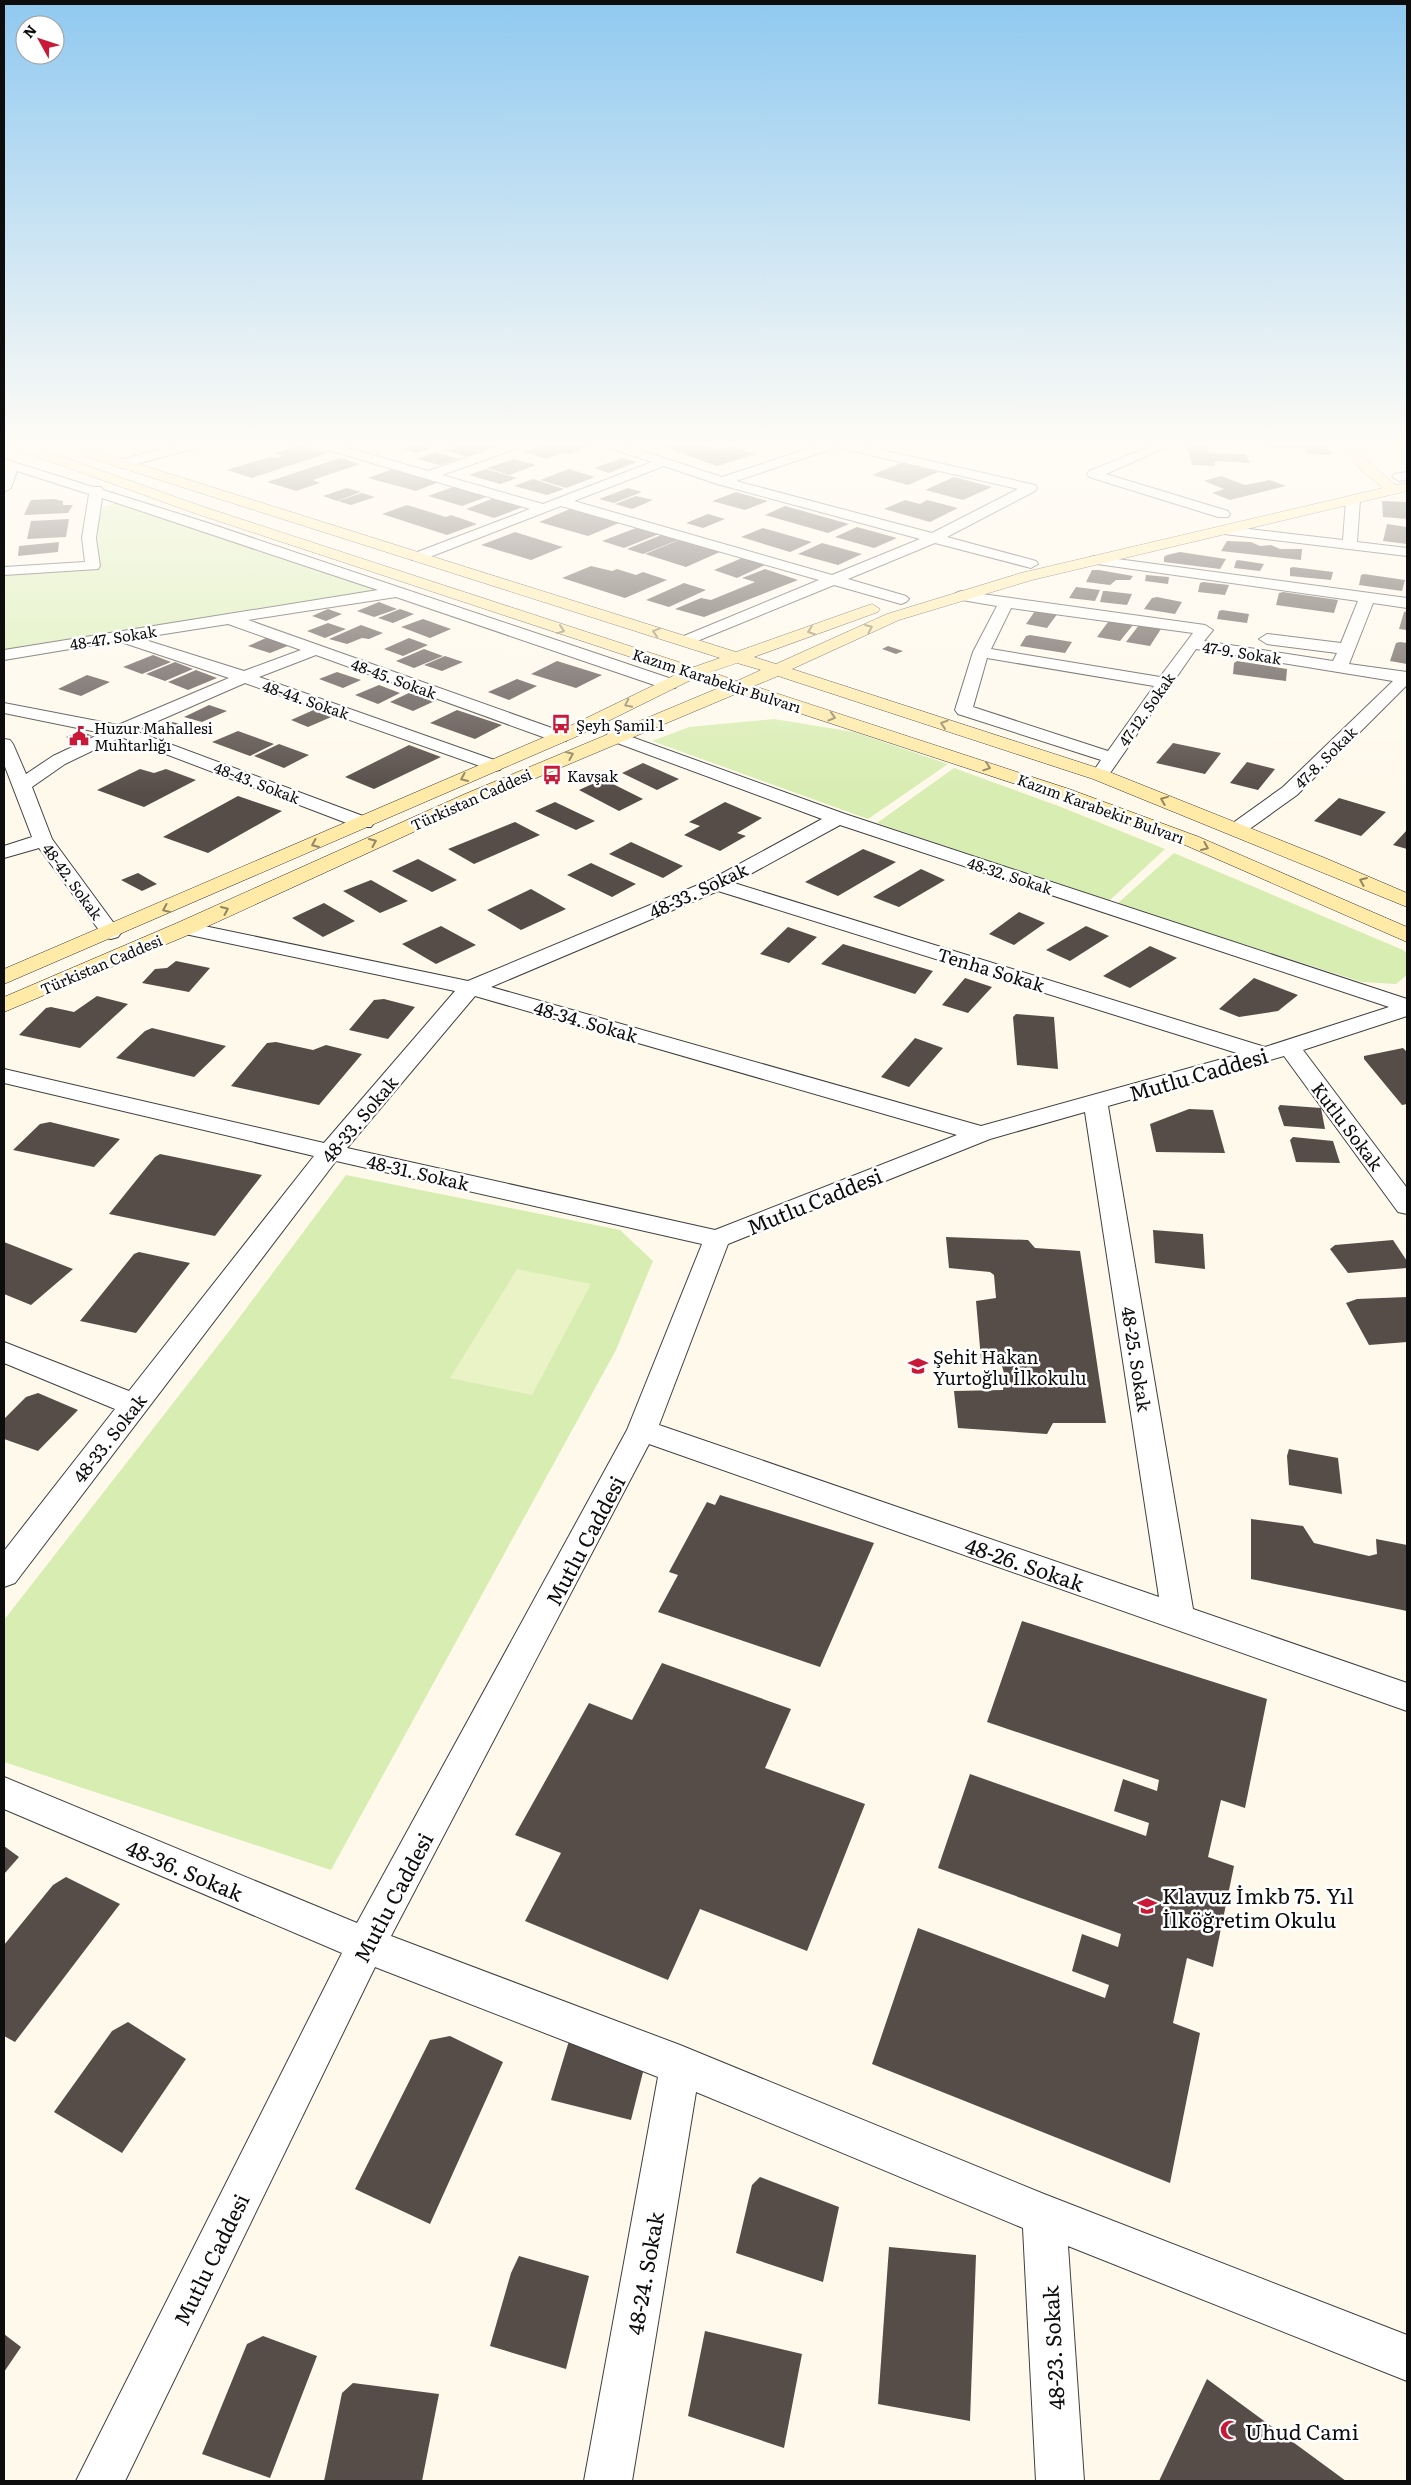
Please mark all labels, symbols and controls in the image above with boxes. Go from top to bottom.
north arrow [15,15,65,65]
text: N [18,20,41,42]
street label: 48-47. Sokak [68,619,159,655]
one-way arrow [556,624,565,634]
one-way arrow [864,624,873,634]
one-way arrow [807,625,816,635]
one-way arrow [652,627,660,637]
street label: 47-9. Sokak [1201,634,1284,670]
street label: Kazım Karabekir Bulvarı [630,642,804,718]
street label: 48-45. Sokak [348,652,441,704]
street label: 47-12. Sokak [1112,667,1180,751]
street label: 48-44. Sokak [260,673,353,725]
one-way arrow [624,698,633,708]
one-way arrow [828,711,836,721]
bus stop icon: Şeyh Şamil 1 [550,713,572,735]
place label: Şeyh Şamil 1 [576,713,664,736]
place label: Huzur Mahallesi Muhtarlığı [94,716,213,756]
one-way arrow [940,720,948,730]
street label: 47-8. Sokak [1289,720,1362,793]
public building icon: Huzur Mahallesi Muhtarlığı [68,725,90,747]
one-way arrow [565,751,574,762]
street label: 48-43. Sokak [211,755,304,809]
one-way arrow [982,761,991,771]
street label: Türkistan Caddesi [407,762,535,836]
bus stop icon: Kavşak [541,764,563,786]
place label: Kavşak [567,764,619,787]
street label: Kazım Karabekir Bulvarı [1014,767,1188,849]
one-way arrow [460,772,469,783]
one-way arrow [1160,796,1168,806]
one-way arrow [311,837,320,848]
street label: 48-42. Sokak [37,838,109,925]
one-way arrow [368,838,377,849]
one-way arrow [1200,840,1209,851]
street label: 48-32. Sokak [965,850,1056,900]
street label: 48-33. Sokak [644,855,753,925]
one-way arrow [1359,877,1368,888]
one-way arrow [162,902,171,913]
one-way arrow [220,905,229,916]
street label: Türkistan Caddesi [37,928,165,1000]
street label: Tenha Sokak [934,940,1049,998]
street label: 48-34. Sokak [531,993,642,1049]
street label: Mutlu Caddesi [1125,1038,1271,1108]
street label: 48-33. Sokak [314,1069,404,1168]
street label: Kutlu Sokak [1306,1076,1391,1177]
street label: 48-31. Sokak [364,1147,473,1197]
street label: Mutlu Caddesi [742,1159,886,1241]
street label: 48-25. Sokak [1115,1305,1159,1414]
place label: Şehit Hakan Yurtoğlu İlkokulu [933,1343,1087,1391]
school or university icon: Şehit Hakan Yurtoğlu İlkokulu [907,1355,929,1377]
street label: 48-33. Sokak [66,1387,153,1488]
street label: Mutlu Caddesi [537,1469,631,1611]
street label: 48-26. Sokak [961,1528,1089,1598]
street label: Mutlu Caddesi [345,1826,439,1968]
street label: 48-36. Sokak [122,1830,249,1908]
place label: Klavuz İmkb 75. Yıl İlköğretim Okulu [1162,1879,1354,1934]
school or university icon: Klavuz İmkb 75. Yıl İlköğretim Okulu [1136,1895,1158,1917]
street label: Mutlu Caddesi [165,2188,255,2330]
street label: 48-24. Sokak [618,2209,670,2337]
street label: 48-23. Sokak [1033,2285,1071,2411]
place label: Uhud Cami [1245,2415,1359,2446]
mosque icon: Uhud Cami [1219,2419,1241,2441]

